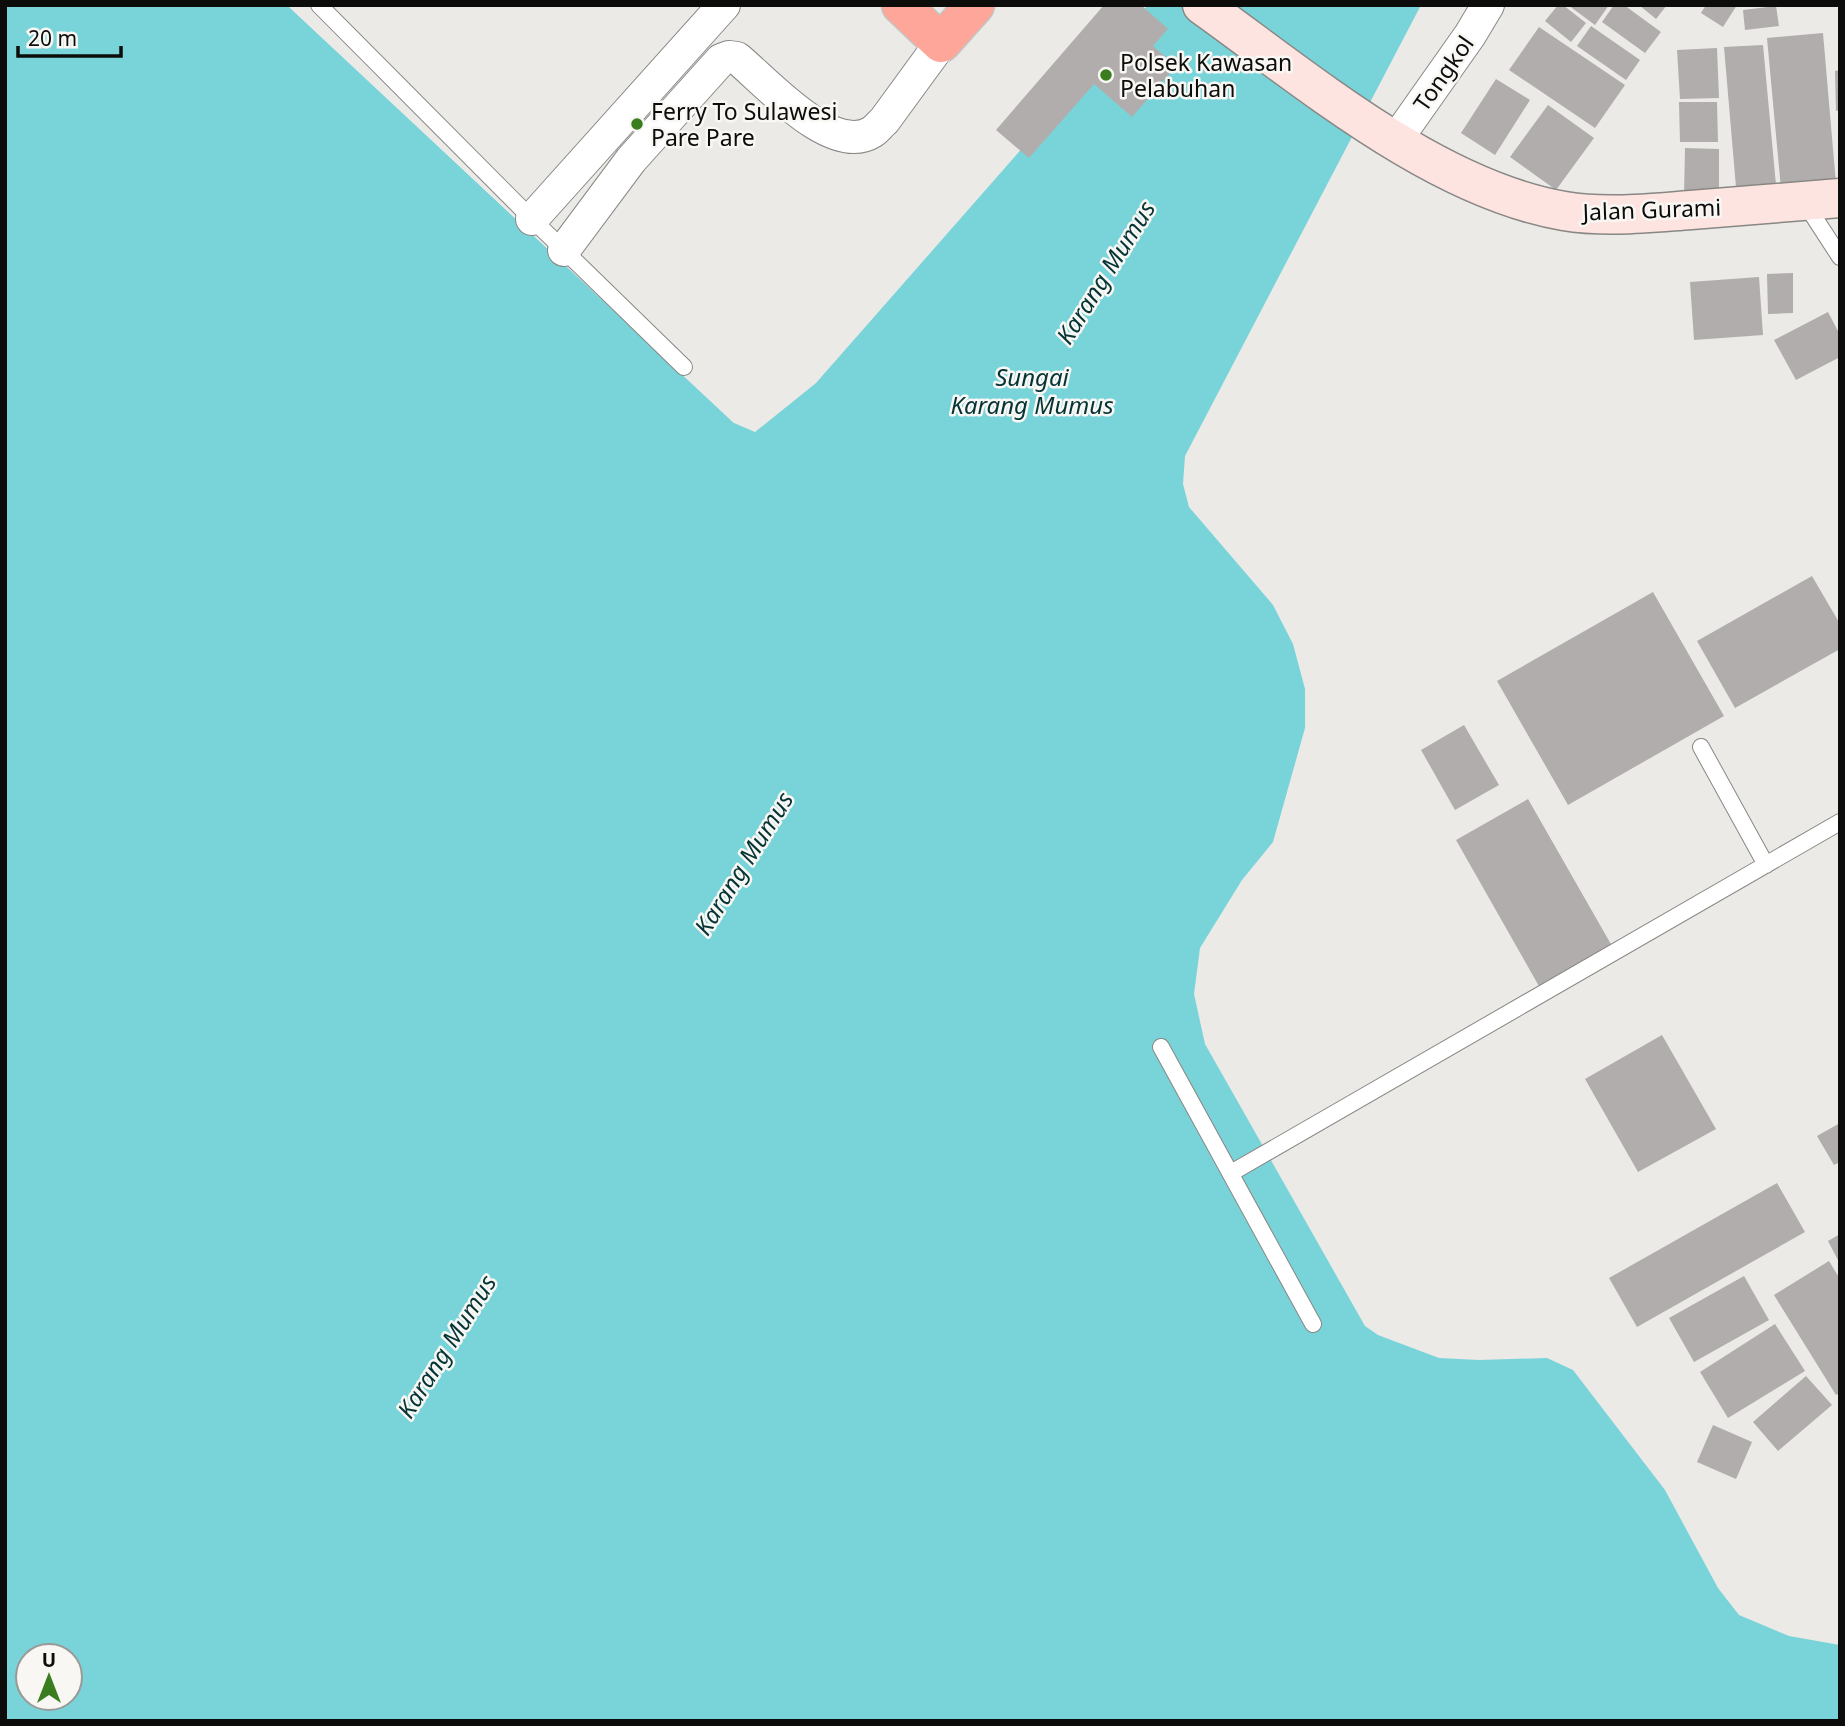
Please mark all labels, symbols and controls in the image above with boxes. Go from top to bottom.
scale bar [18,14,121,58]
text: 20 m [28,24,77,52]
street label: Tongkol [1405,29,1481,117]
place label: Polsek Kawasan Pelabuhan [1120,46,1292,104]
marker: Polsek Kawasan Pelabuhan [1098,67,1114,83]
place label: Ferry To Sulawesi Pare Pare [651,95,837,153]
marker: Ferry To Sulawesi Pare Pare [629,116,645,132]
street label: Jalan Gurami [1580,191,1722,227]
water label: Karang Mumus [1048,194,1162,350]
water label: Sungai Karang Mumus [950,360,1114,421]
water label: Karang Mumus [686,785,800,941]
water label: Karang Mumus [389,1268,503,1424]
north arrow [14,1642,84,1712]
text: U [42,1647,56,1673]

